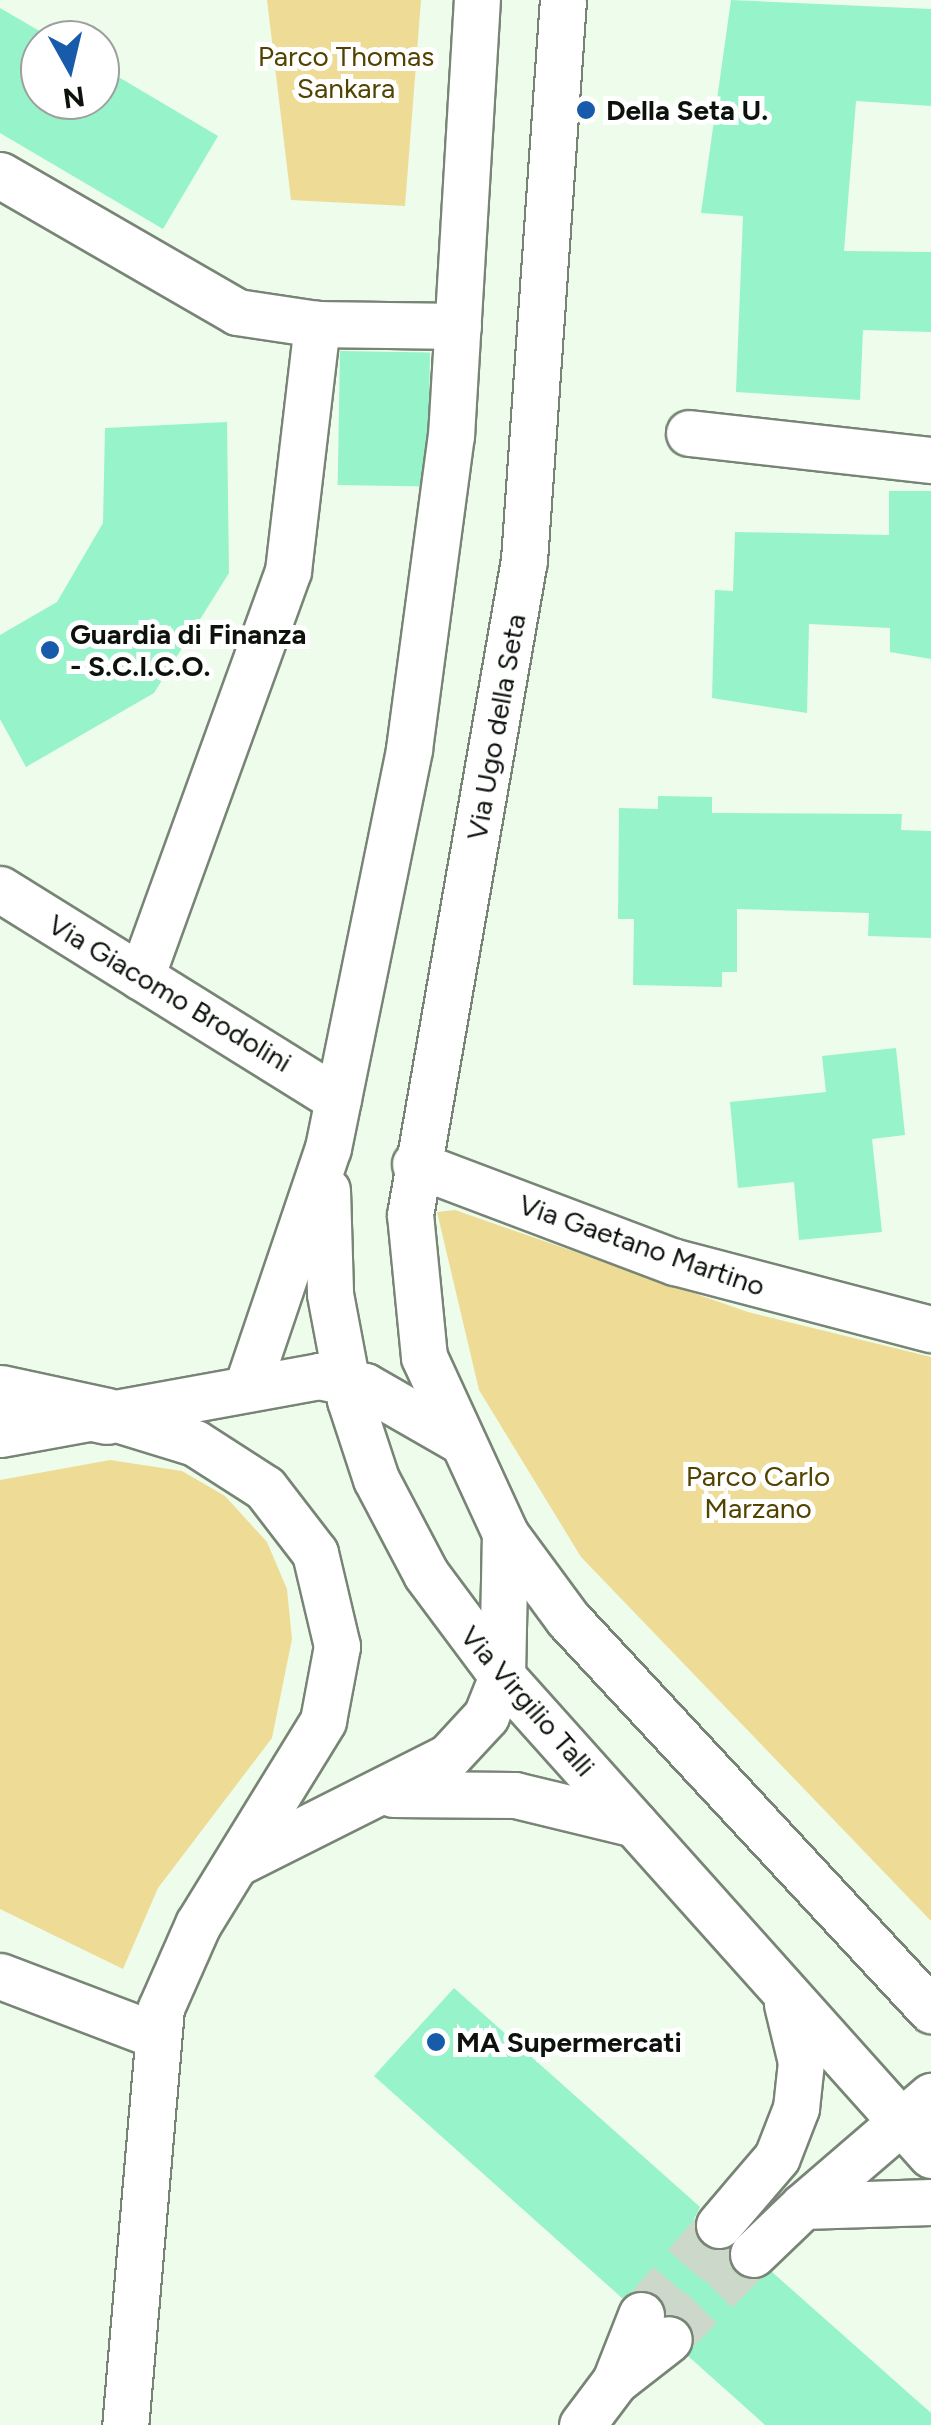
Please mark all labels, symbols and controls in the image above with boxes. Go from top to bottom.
north arrow [20,20,120,120]
park label: Parco Thomas Sankara [258,39,434,105]
text: N [61,79,87,116]
place label: Della Seta U. [606,93,768,127]
marker: Della Seta U. [575,99,597,121]
street label: Via Ugo della Seta [460,611,532,843]
place label: Guardia di Finanza - S.C.I.C.O. [70,617,306,683]
marker: Guardia di Finanza - S.C.I.C.O. [39,639,61,661]
street label: Via Giacomo Brodolini [42,907,298,1079]
street label: Via Gaetano Martino [515,1187,769,1303]
park label: Parco Carlo Marzano [686,1459,830,1525]
street label: Via Virgilio Talli [454,1619,602,1783]
place label: MA Supermercati [456,2025,682,2059]
marker: MA Supermercati [425,2031,447,2053]

